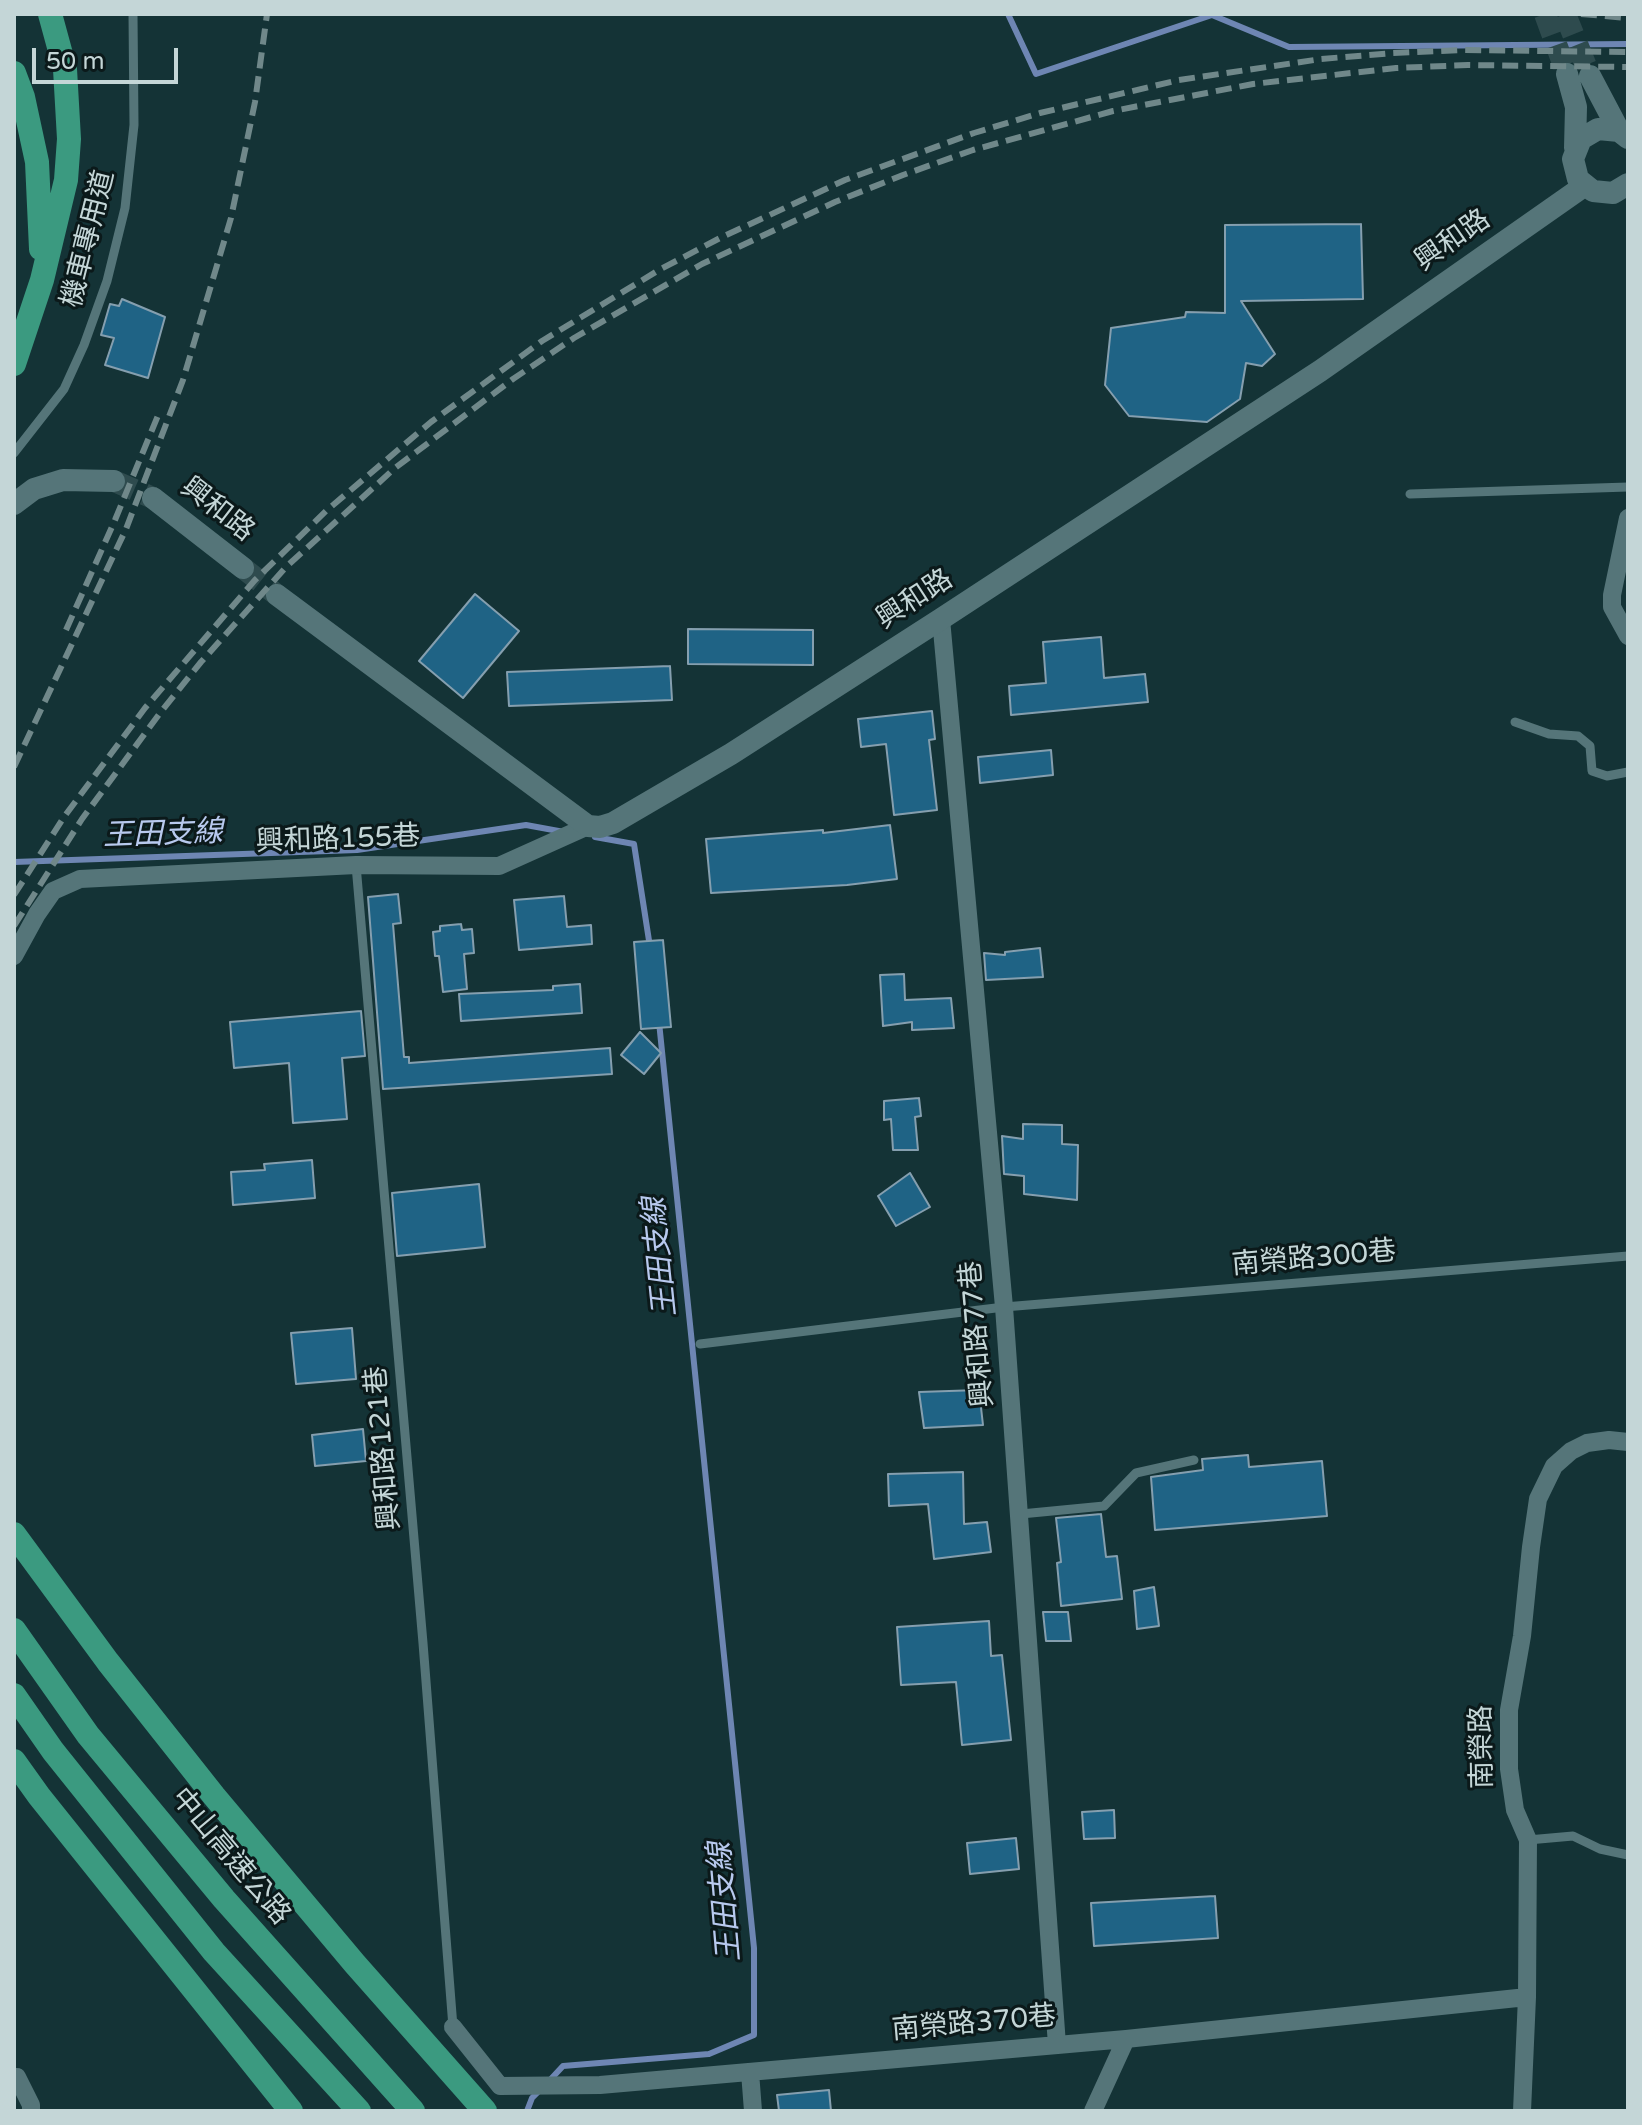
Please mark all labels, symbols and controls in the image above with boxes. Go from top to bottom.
scale bar [36,32,182,82]
text: 50 m [46,47,104,76]
street label: 機車專用道 [56,167,122,311]
street label: 興和路 [1409,203,1497,279]
street label: 興和路 [174,471,260,549]
street label: 興和路 [871,563,959,637]
water label: 王田支線 [102,815,224,855]
street label: 興和路155巷 [255,820,421,860]
water label: 王田支線 [637,1195,685,1319]
street label: 南榮路300巷 [1230,1235,1398,1283]
street label: 興和路77巷 [955,1259,1001,1409]
street label: 興和路121巷 [360,1364,408,1532]
street label: 南榮路 [1465,1705,1501,1789]
street label: 中山高速公路 [163,1782,297,1932]
water label: 王田支線 [703,1841,749,1963]
street label: 南榮路370巷 [890,2000,1058,2048]

